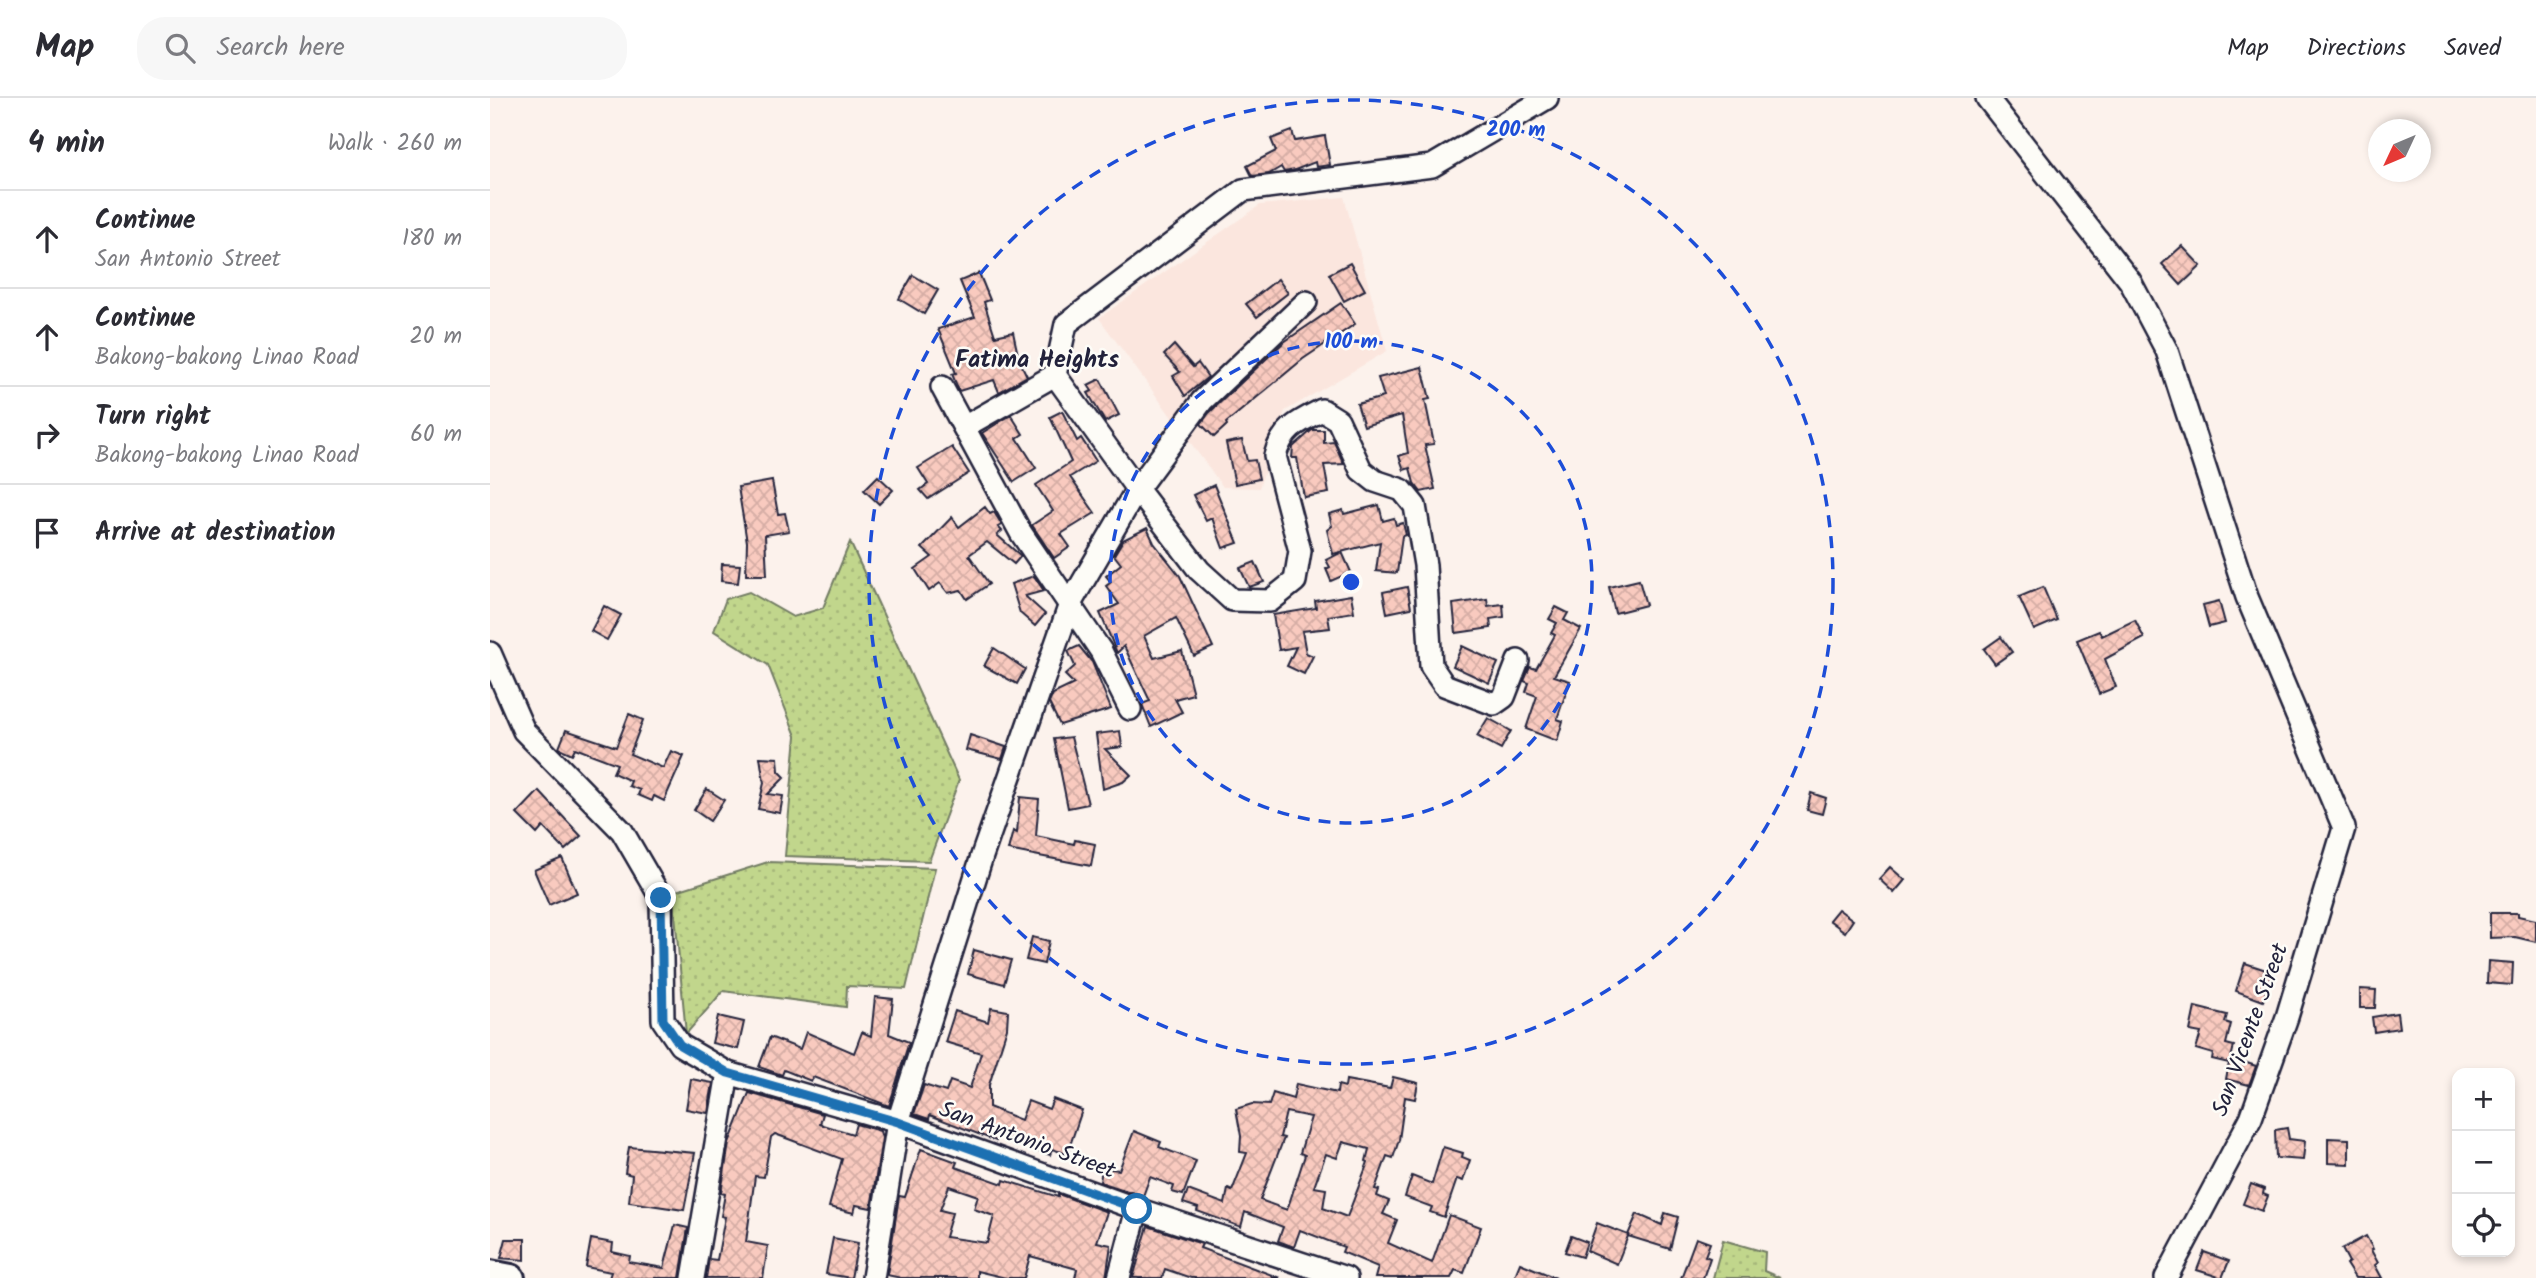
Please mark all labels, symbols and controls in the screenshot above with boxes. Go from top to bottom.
search box [137,17,627,80]
text: Map [35,22,95,75]
text: Search here [217,27,345,69]
icon: search [161,29,199,67]
text: Map [2227,29,2269,68]
text: Directions [2307,29,2406,68]
text: Saved [2444,29,2501,68]
text: 200 m [1486,114,1546,147]
north arrow [2368,119,2431,182]
text: 4 min [28,120,105,168]
text: Walk · 260 m [328,126,462,162]
text: Continue [95,200,196,242]
icon: ahead [28,220,66,258]
text: 180 m [402,221,462,257]
text: San Antonio Street [95,242,281,278]
text: Continue [95,298,196,340]
icon: ahead [28,318,66,356]
text: 20 m [410,319,462,355]
text: 100 m [1324,326,1378,359]
text: Bakong-bakong Linao Road [95,340,359,376]
district label: Fatima Heights [955,341,1119,380]
text: Turn right [95,396,211,438]
icon: right [28,416,66,454]
text: 60 m [410,417,462,453]
text: Bakong-bakong Linao Road [95,438,359,474]
text: Arrive at destination [95,512,335,554]
icon: arrive [28,514,66,552]
centre of rings [1339,570,1363,594]
route end [645,882,676,913]
street label: San Vicente Street [2203,937,2299,1122]
map controls [2452,1068,2515,1257]
button: + [2452,1068,2515,1131]
street label: San Antonio Street [934,1092,1121,1190]
button: − [2452,1131,2515,1194]
route start [1121,1193,1152,1224]
button: locate [2452,1194,2515,1257]

